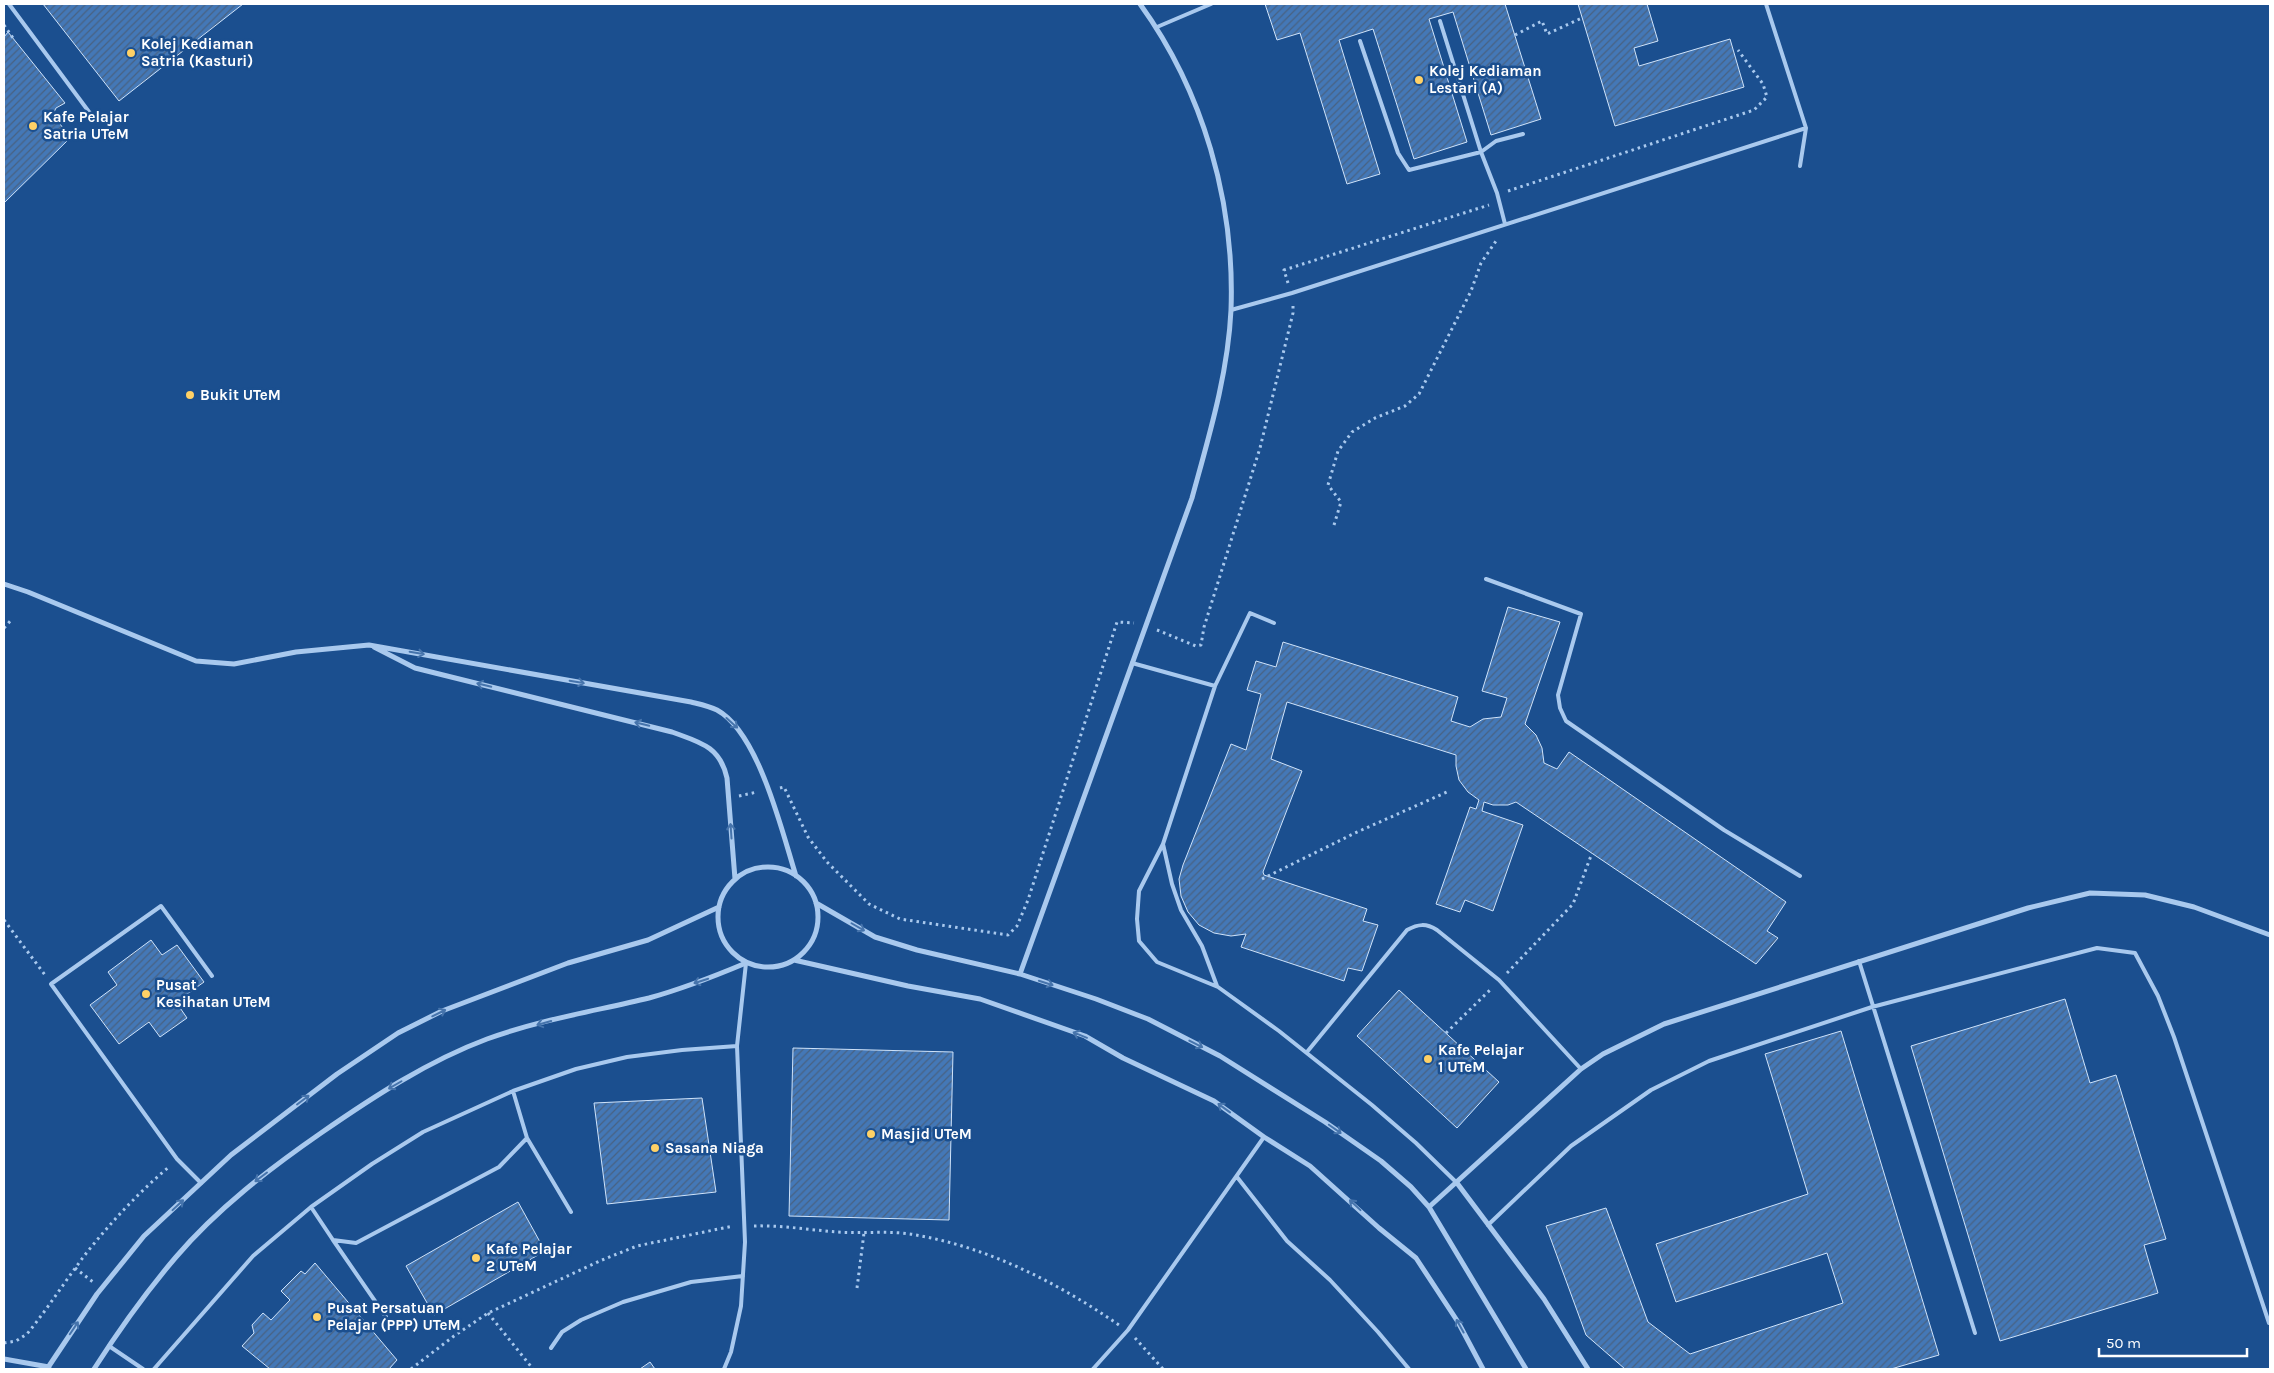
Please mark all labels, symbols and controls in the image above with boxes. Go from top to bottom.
place label: Kolej Kediaman Satria (Kasturi) [141,35,254,70]
marker: Kolej Kediaman Satria (Kasturi) [125,47,137,59]
place label: Kolej Kediaman Lestari (A) [1429,62,1542,97]
marker: Kolej Kediaman Lestari (A) [1413,74,1425,86]
place label: Kafe Pelajar Satria UTeM [43,108,129,143]
marker: Kafe Pelajar Satria UTeM [27,120,39,132]
place label: Bukit UTeM [200,386,281,404]
marker: Bukit UTeM [184,389,196,401]
one-way arrow [409,649,425,659]
one-way arrow [569,677,585,687]
one-way arrow [477,680,493,689]
one-way arrow [725,717,738,729]
one-way arrow [634,719,650,728]
one-way arrow [726,823,735,839]
one-way arrow [850,922,865,932]
place label: Pusat Kesihatan UTeM [156,976,271,1011]
one-way arrow [694,977,709,986]
one-way arrow [1038,978,1054,988]
marker: Pusat Kesihatan UTeM [140,988,152,1000]
one-way arrow [431,1007,446,1017]
one-way arrow [537,1019,553,1029]
one-way arrow [1073,1029,1088,1039]
one-way arrow [1189,1039,1204,1049]
place label: Kafe Pelajar 1 UTeM [1438,1041,1524,1076]
marker: Kafe Pelajar 1 UTeM [1422,1053,1434,1065]
one-way arrow [388,1081,403,1091]
one-way arrow [296,1095,310,1105]
one-way arrow [1218,1103,1232,1113]
one-way arrow [1328,1124,1342,1134]
place label: Masjid UTeM [881,1125,972,1143]
marker: Masjid UTeM [865,1128,877,1140]
place label: Sasana Niaga [665,1139,764,1157]
marker: Sasana Niaga [649,1142,661,1154]
one-way arrow [254,1172,268,1182]
one-way arrow [172,1199,185,1211]
one-way arrow [1348,1199,1361,1211]
place label: Kafe Pelajar 2 UTeM [486,1240,572,1275]
marker: Kafe Pelajar 2 UTeM [470,1252,482,1264]
place label: Pusat Persatuan Pelajar (PPP) UTeM [327,1299,461,1334]
marker: Pusat Persatuan Pelajar (PPP) UTeM [311,1311,323,1323]
one-way arrow [1455,1319,1465,1334]
one-way arrow [68,1321,79,1335]
scale bar [2099,1326,2246,1358]
text: 50 m [2106,1334,2141,1352]

